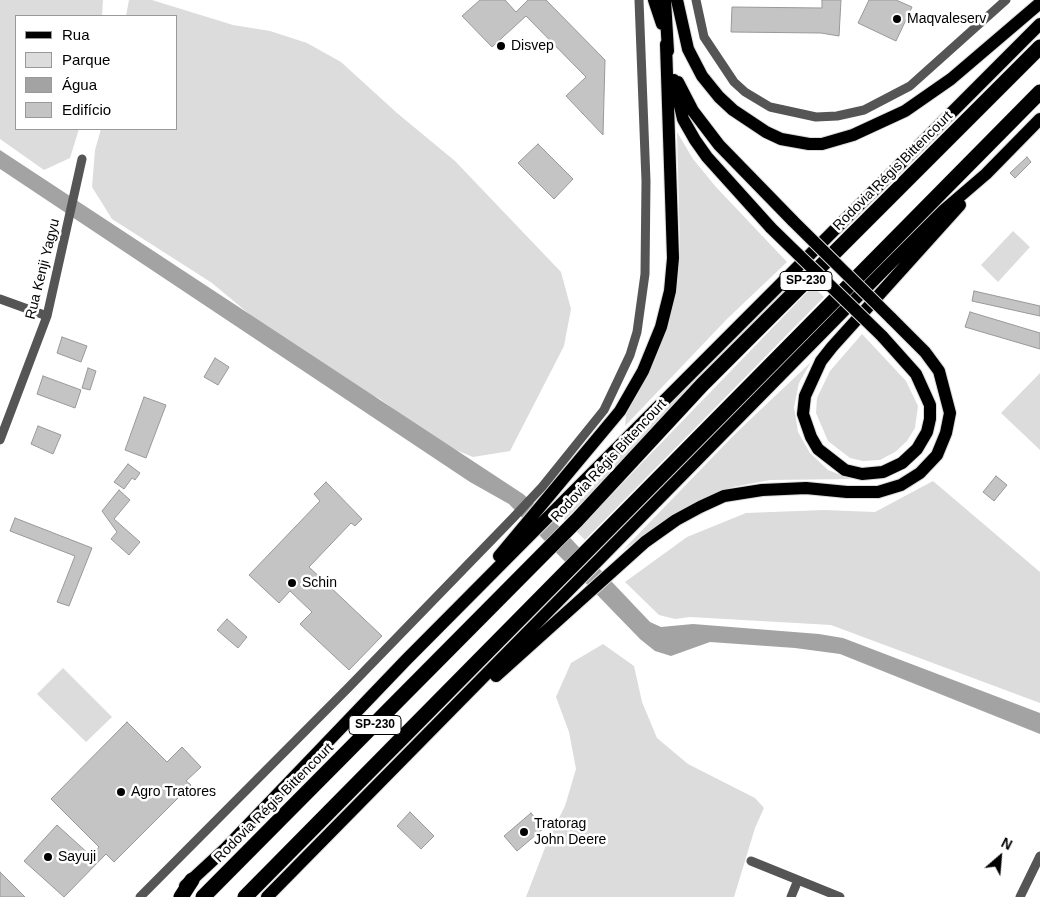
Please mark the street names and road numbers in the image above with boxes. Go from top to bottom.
street label: Rodovia Régis Bittencourt [830,108,956,234]
street label: Rua Kenji Yagyu [22,217,64,321]
road number: SP-230 [780,272,832,290]
street label: Rodovia Régis Bittencourt [548,396,670,526]
road number: SP-230 [349,716,401,734]
street label: Rodovia Régis Bittencourt [211,740,337,866]

